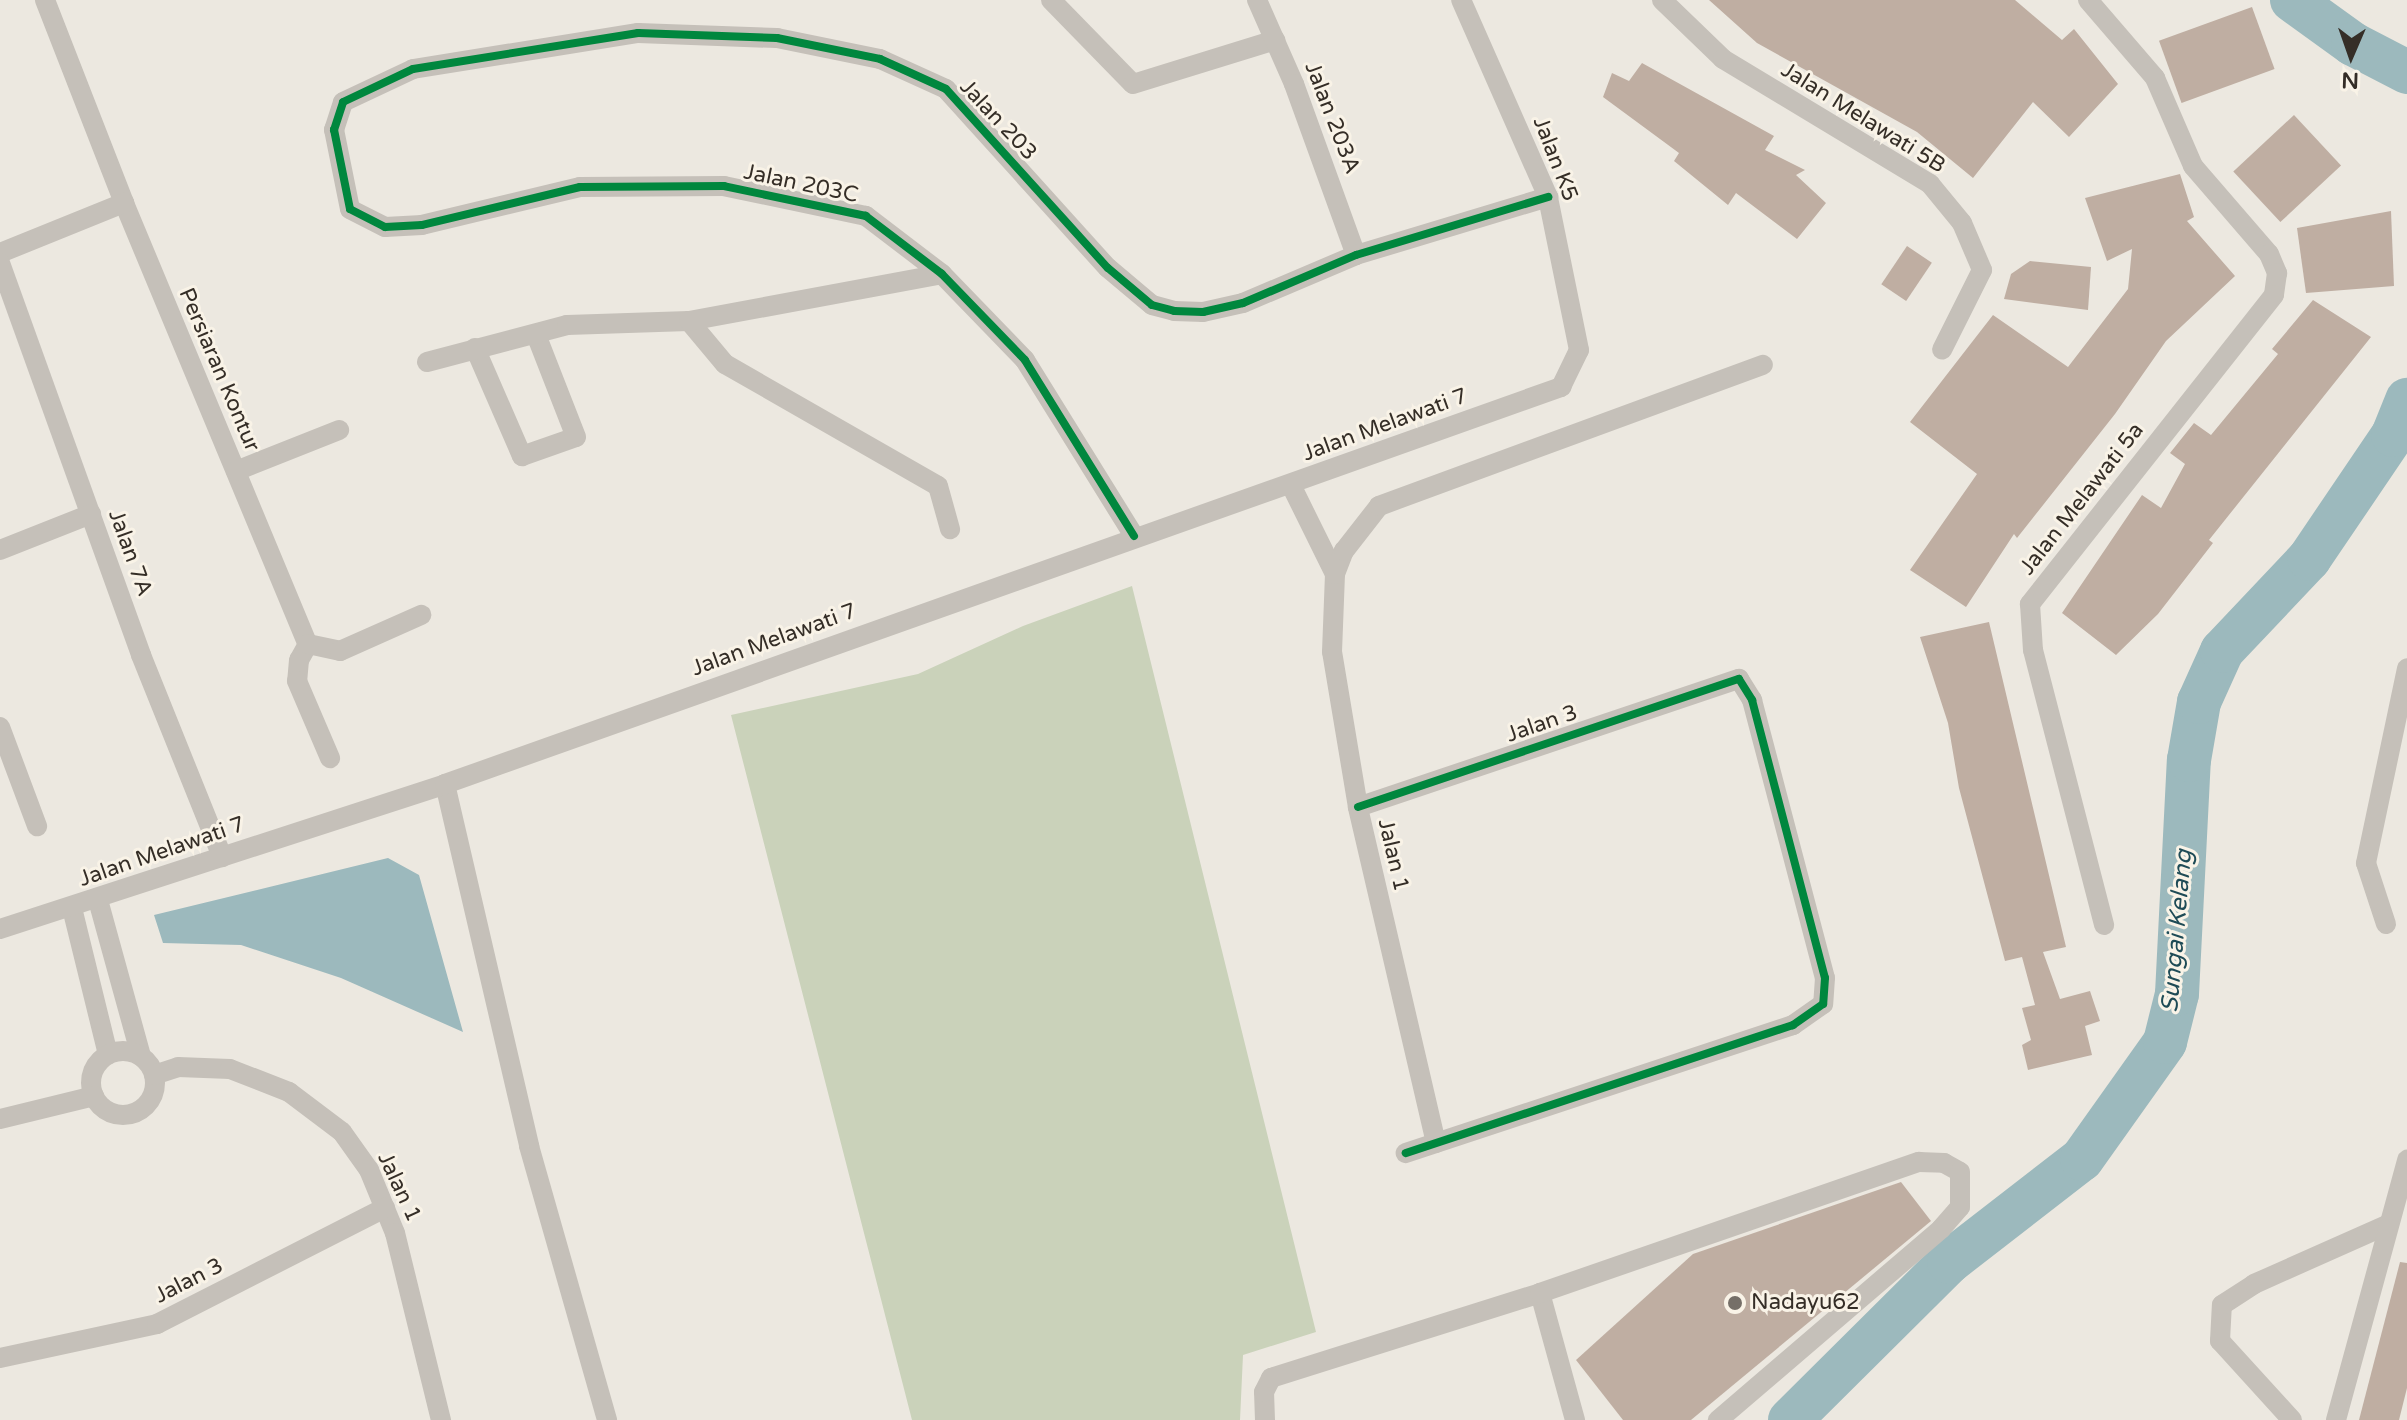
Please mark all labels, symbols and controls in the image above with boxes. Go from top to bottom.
north arrow [2311,16,2391,96]
street label: Jalan Melawati 5B [1776,57,1950,179]
street label: Jalan 203A [1299,58,1365,178]
text: N [2341,67,2359,93]
street label: Jalan 203 [954,74,1042,166]
street label: Jalan K5 [1527,113,1583,205]
street label: Jalan 203C [741,159,861,209]
street label: Persiaran Kontur [173,284,265,456]
street label: Jalan Melawati 7 [1299,383,1471,467]
street label: Jalan Melawati 5a [2014,418,2150,580]
street label: Jalan 7A [102,506,158,600]
street label: Jalan Melawati 7 [688,598,860,682]
street label: Jalan 3 [1503,700,1581,748]
street label: Jalan Melawati 7 [76,811,248,893]
street label: Jalan 1 [1372,816,1414,894]
water label: Sungai Kelang [2156,848,2198,1014]
street label: Jalan 1 [372,1148,426,1226]
street label: Jalan 3 [150,1253,228,1309]
place label: Nadayu62 [1751,1290,1860,1316]
marker: Nadayu62 [1726,1294,1744,1312]

